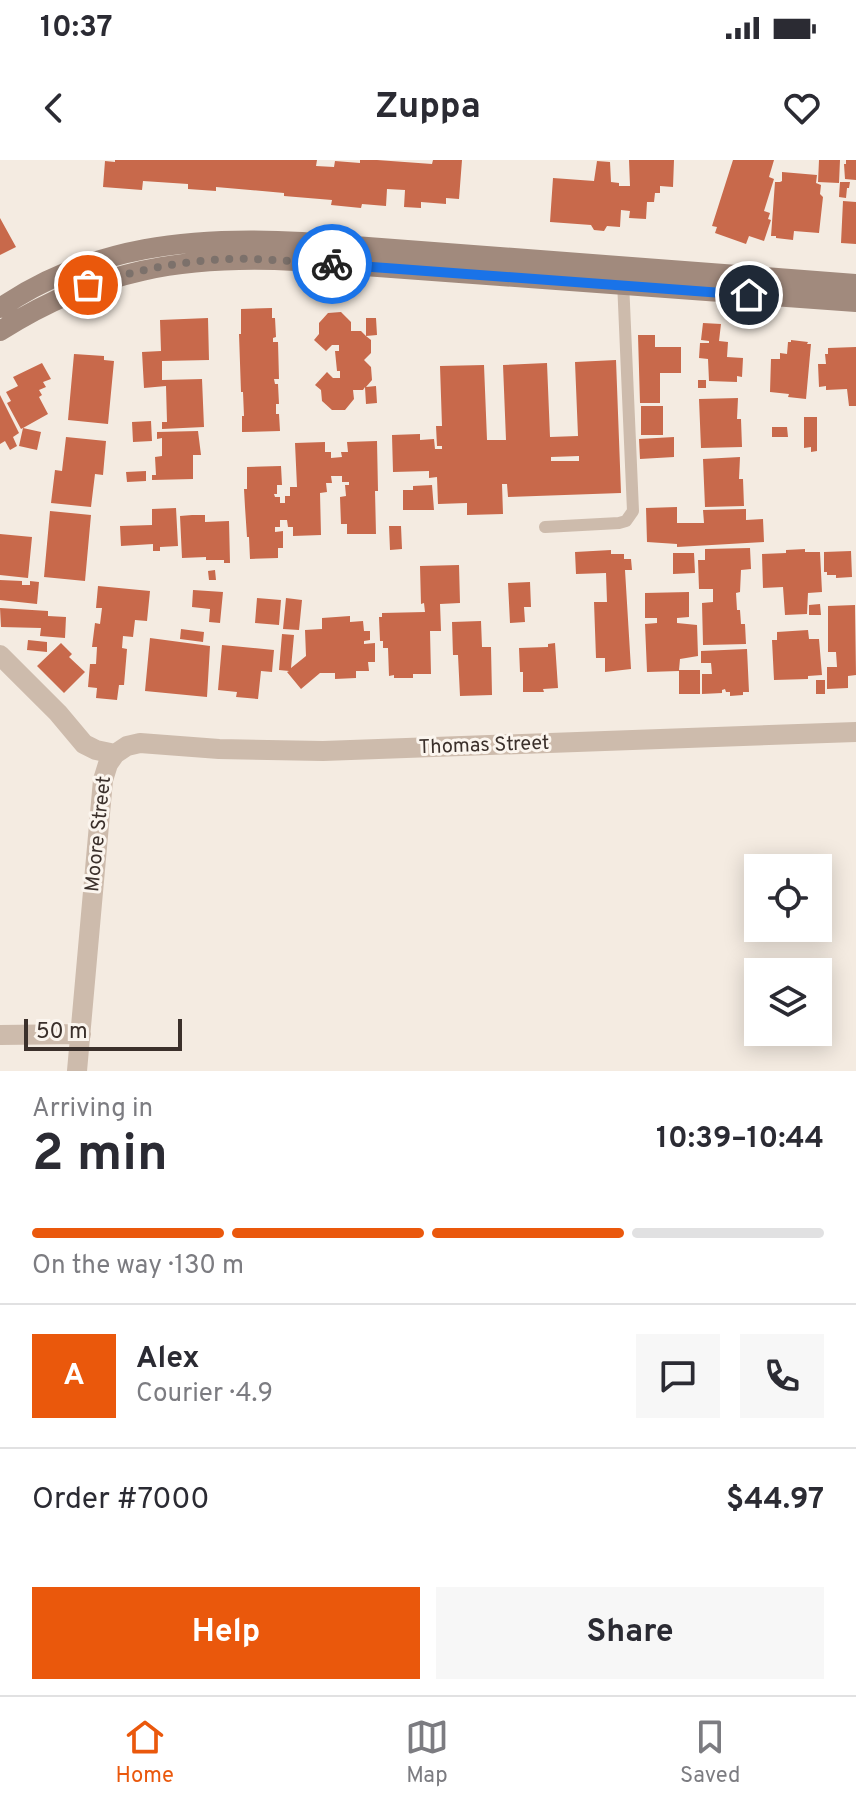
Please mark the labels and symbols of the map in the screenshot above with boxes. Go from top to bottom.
courier [292,224,372,304]
pin [54,251,122,319]
pin [715,261,783,329]
street label: Thomas Street [418,731,550,761]
street label: Moore Street [80,775,118,893]
scale bar [24,1015,182,1051]

